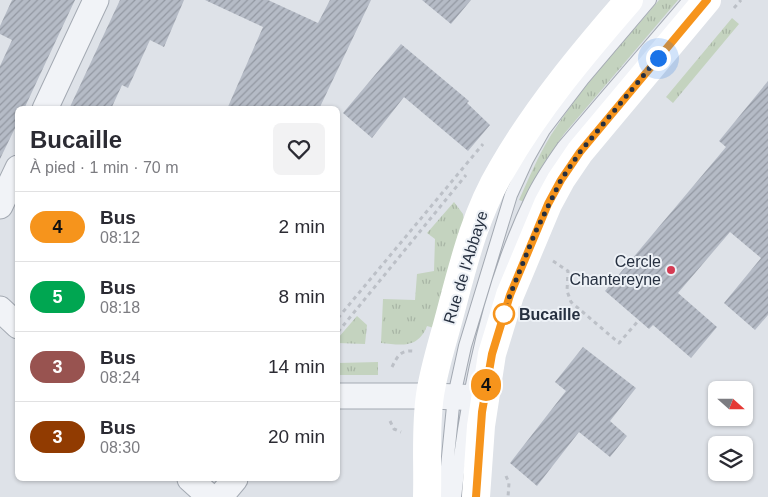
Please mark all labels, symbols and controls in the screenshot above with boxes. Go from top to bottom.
your location [646,46,671,71]
button: heart [273,123,325,175]
text: Bucaille [30,126,122,153]
text: À pied · 1 min · 70 m [30,159,179,176]
text: Bus [100,207,136,228]
street label: Rue de l'Abbaye [440,209,491,326]
text: 2 min [279,216,325,237]
text: 4 [52,217,63,237]
text: 08:12 [100,229,140,246]
place label: Cercle Chantereyne [569,253,661,288]
marker: Cercle Chantereyne [665,264,677,276]
text: Bus [100,277,136,298]
text: 8 min [279,286,325,307]
text: 5 [52,287,63,307]
text: 08:18 [100,299,140,316]
marker: Bucaille [493,303,515,325]
place label: Bucaille [519,306,580,323]
text: Bus [100,347,136,368]
text: 14 min [268,356,325,377]
text: 3 [52,357,63,377]
text: 08:24 [100,369,140,386]
line badge: 4 [470,369,502,401]
text: 4 [481,375,491,395]
north arrow [708,381,752,426]
map controls [708,381,753,481]
text: Bus [100,417,136,438]
text: 20 min [268,426,325,447]
text: 3 [52,427,63,447]
button: layers [708,436,753,481]
text: 08:30 [100,439,140,456]

